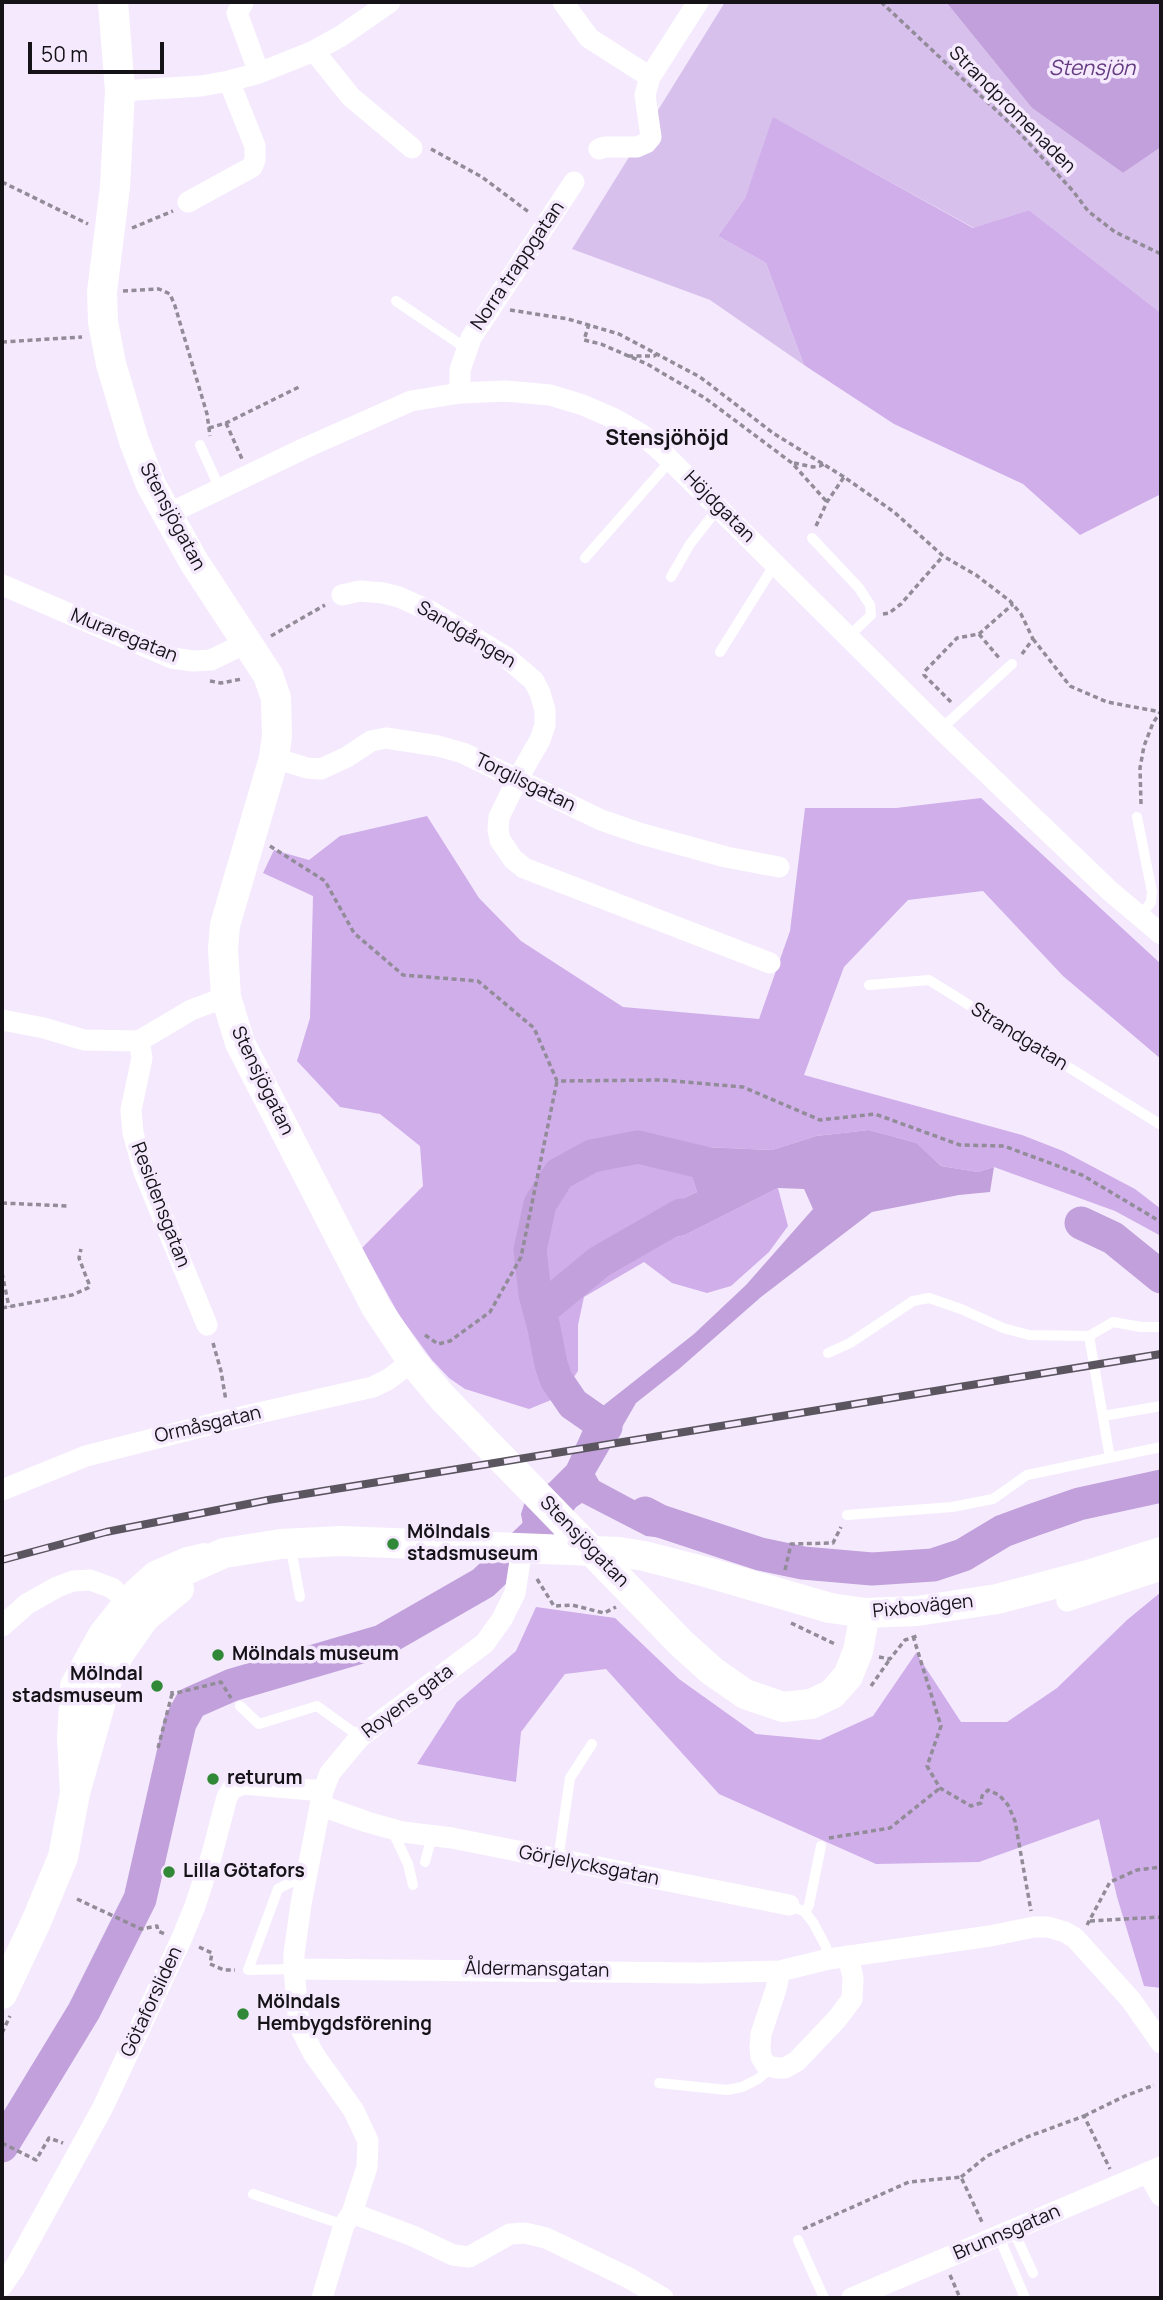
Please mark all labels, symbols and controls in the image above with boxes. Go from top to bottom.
scale bar [32,28,168,72]
text: 50 m [41,40,88,68]
street label: Strandpromenaden [944,42,1080,178]
water label: Stensjön [1049,56,1135,82]
street label: Norra trappgatan [467,197,569,335]
district label: Stensjöhöjd [605,426,729,452]
street label: Stensjögatan [134,459,210,575]
street label: Höjdgatan [679,467,759,547]
street label: Sandgången [412,597,520,673]
street label: Muraregatan [67,604,181,668]
street label: Torgilsgatan [471,749,579,817]
street label: Strandgatan [966,998,1072,1076]
street label: Stensjögatan [226,1023,298,1139]
street label: Residensgatan [126,1139,194,1271]
street label: Ormåsgatan [153,1402,263,1448]
street label: Stensjögatan [535,1492,633,1592]
place label: Mölndals stadsmuseum [407,1522,538,1566]
marker: Mölndals stadsmuseum [385,1536,401,1552]
street label: Pixbovägen [872,1590,974,1624]
place label: Mölndals museum [232,1644,399,1666]
marker: Mölndals museum [210,1647,226,1663]
street label: Royens gata [358,1660,458,1744]
place label: Mölndal stadsmuseum [12,1664,143,1708]
marker: Mölndal stadsmuseum [149,1678,165,1694]
place label: returum [227,1768,302,1790]
marker: returum [205,1771,221,1787]
street label: Görjelycksgatan [517,1841,661,1891]
place label: Lilla Götafors [183,1861,305,1883]
marker: Lilla Götafors [161,1864,177,1880]
street label: Götaforsliden [117,1943,187,2061]
street label: Åldermansgatan [464,1957,610,1983]
place label: Mölndals Hembygdsförening [257,1992,432,2036]
marker: Mölndals Hembygdsförening [235,2006,251,2022]
street label: Brunnsgatan [950,2200,1064,2266]

